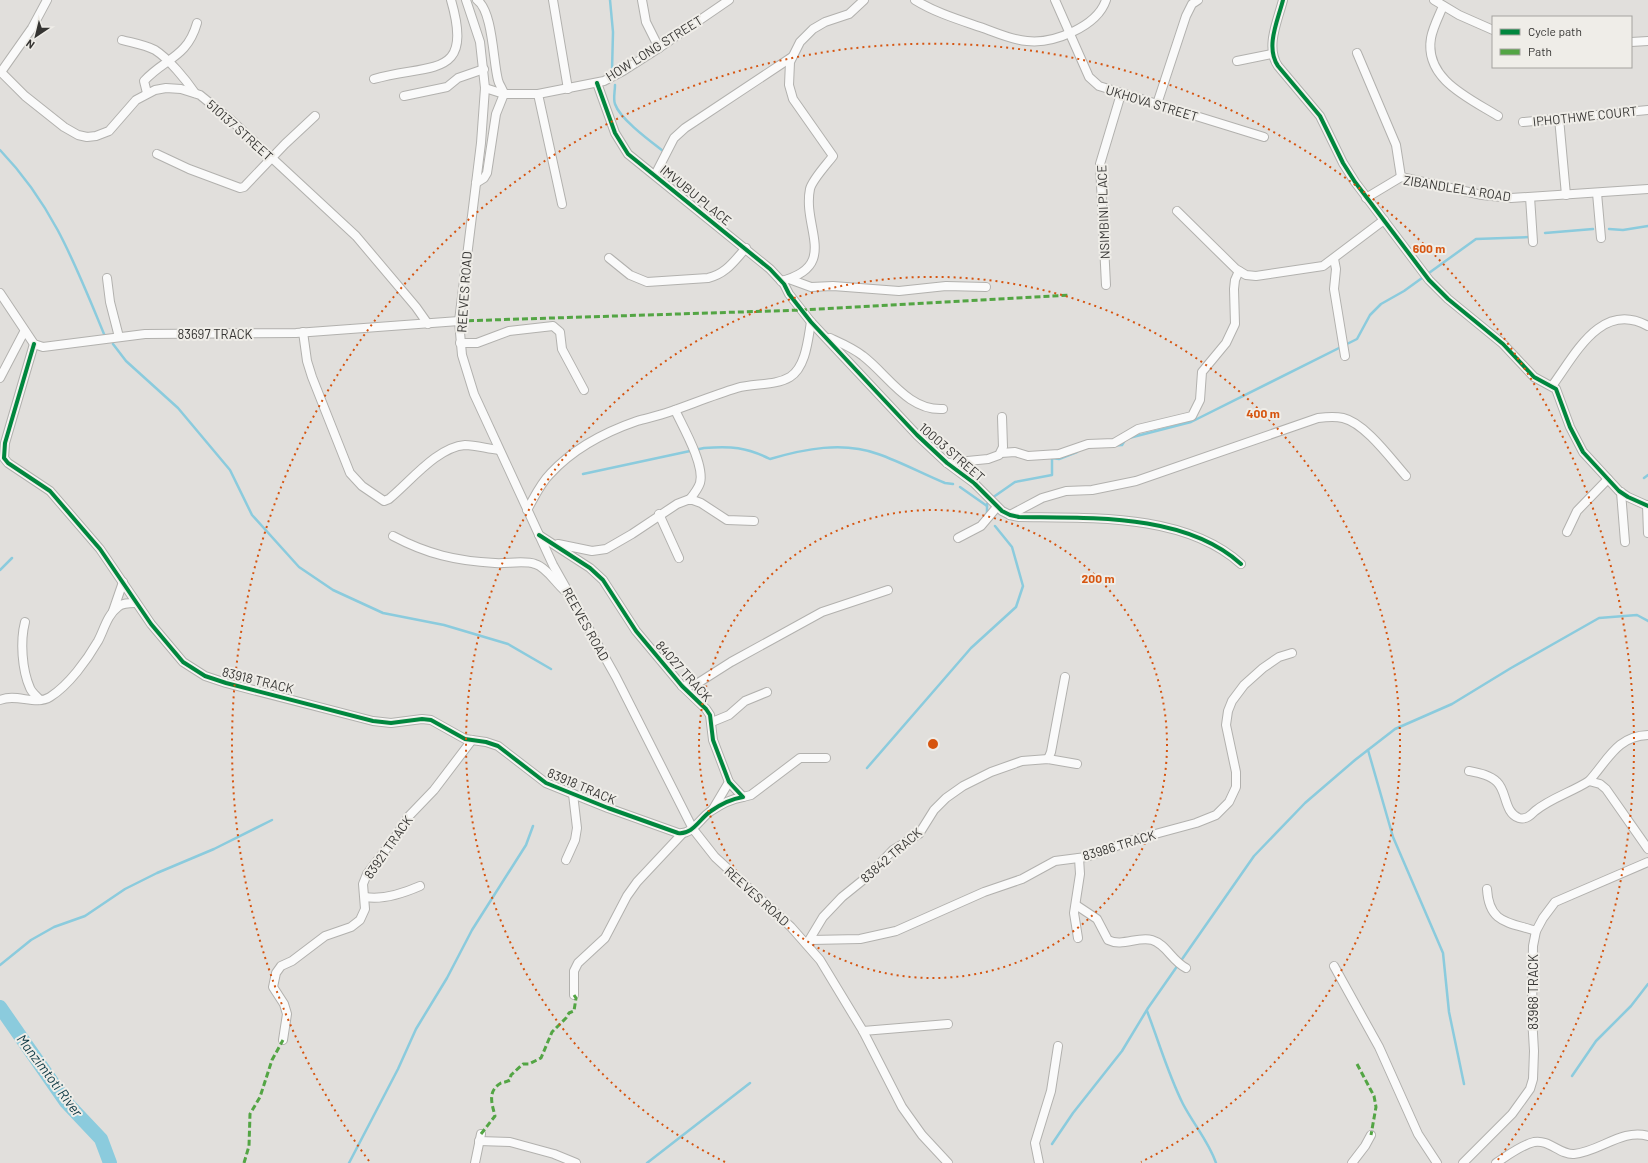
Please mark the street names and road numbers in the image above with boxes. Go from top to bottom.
street label: HOW LONG STREET [603,12,705,84]
street label: UKHOVA STREET [1104,81,1200,125]
street label: 510137 STREET [204,96,276,164]
street label: IPHOTHWE COURT [1532,103,1638,129]
street label: IMVUBU PLACE [657,161,735,229]
street label: NSIMBINI PLACE [1093,164,1113,259]
street label: ZIBANDLELA ROAD [1402,172,1512,204]
street label: REEVES ROAD [453,251,475,333]
street label: 83697 TRACK [177,326,253,342]
street label: 10003 STREET [916,419,988,485]
street label: REEVES ROAD [559,585,613,663]
street label: 84027 TRACK [652,637,716,705]
street label: 83918 TRACK [220,663,296,697]
street label: 83918 TRACK [545,764,619,808]
street label: 83921 TRACK [360,812,416,882]
street label: 83842 TRACK [857,824,925,886]
street label: 83986 TRACK [1080,826,1158,864]
street label: REEVES ROAD [721,863,793,929]
street label: 83968 TRACK [1525,954,1541,1030]

